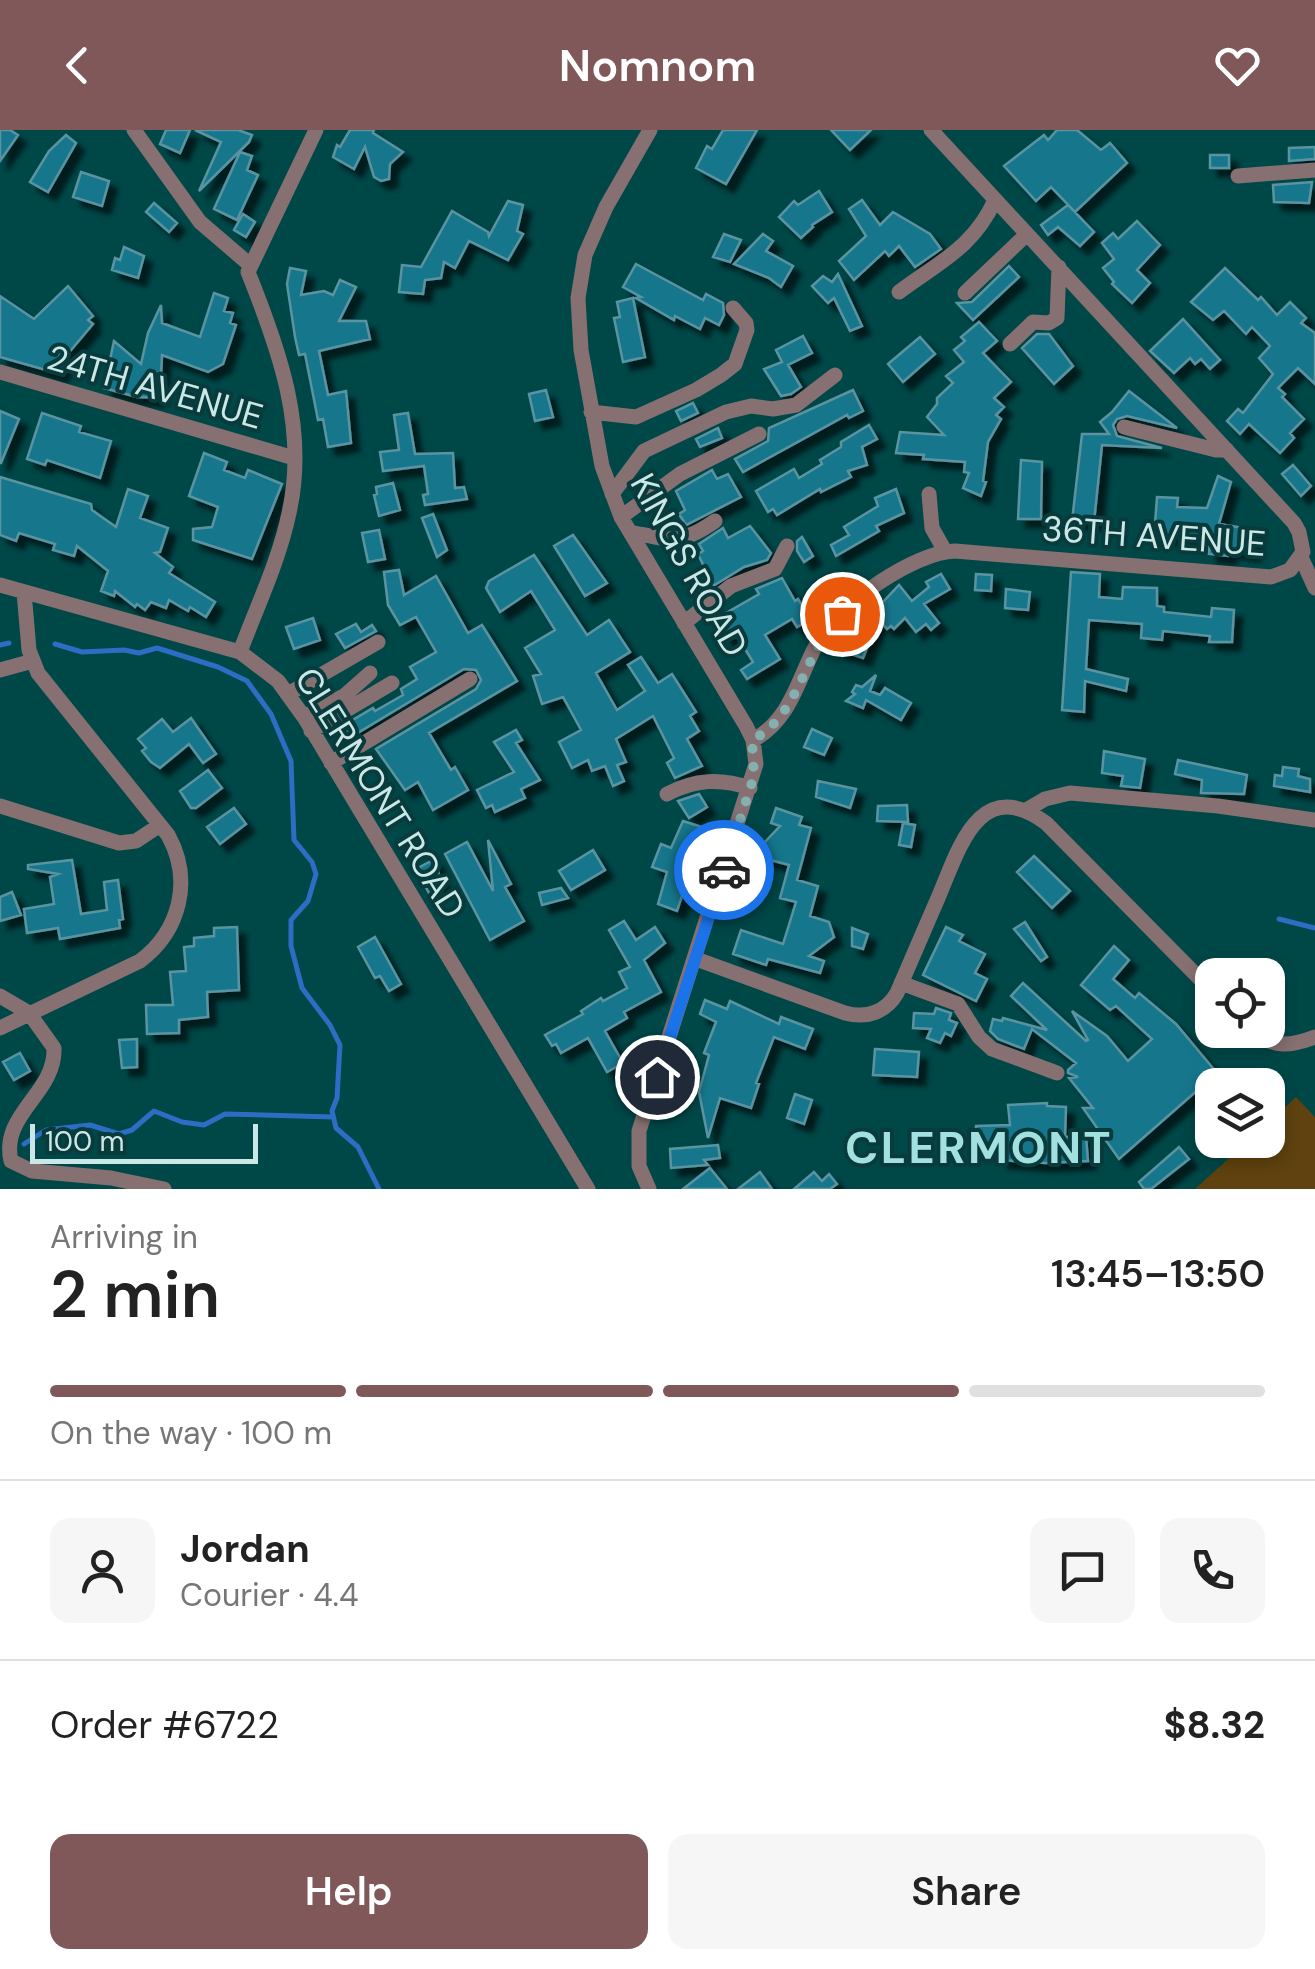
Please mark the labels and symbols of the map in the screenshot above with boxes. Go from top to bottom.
street label: 24TH AVENUE [42,334,268,440]
street label: KINGS ROAD [620,465,758,665]
street label: 36TH AVENUE [1041,505,1267,567]
pin [800,572,885,657]
street label: CLERMONT ROAD [284,659,476,927]
courier [674,820,774,920]
pin [615,1035,700,1120]
district label: CLERMONT [845,1118,1113,1177]
scale bar [30,1119,258,1164]

